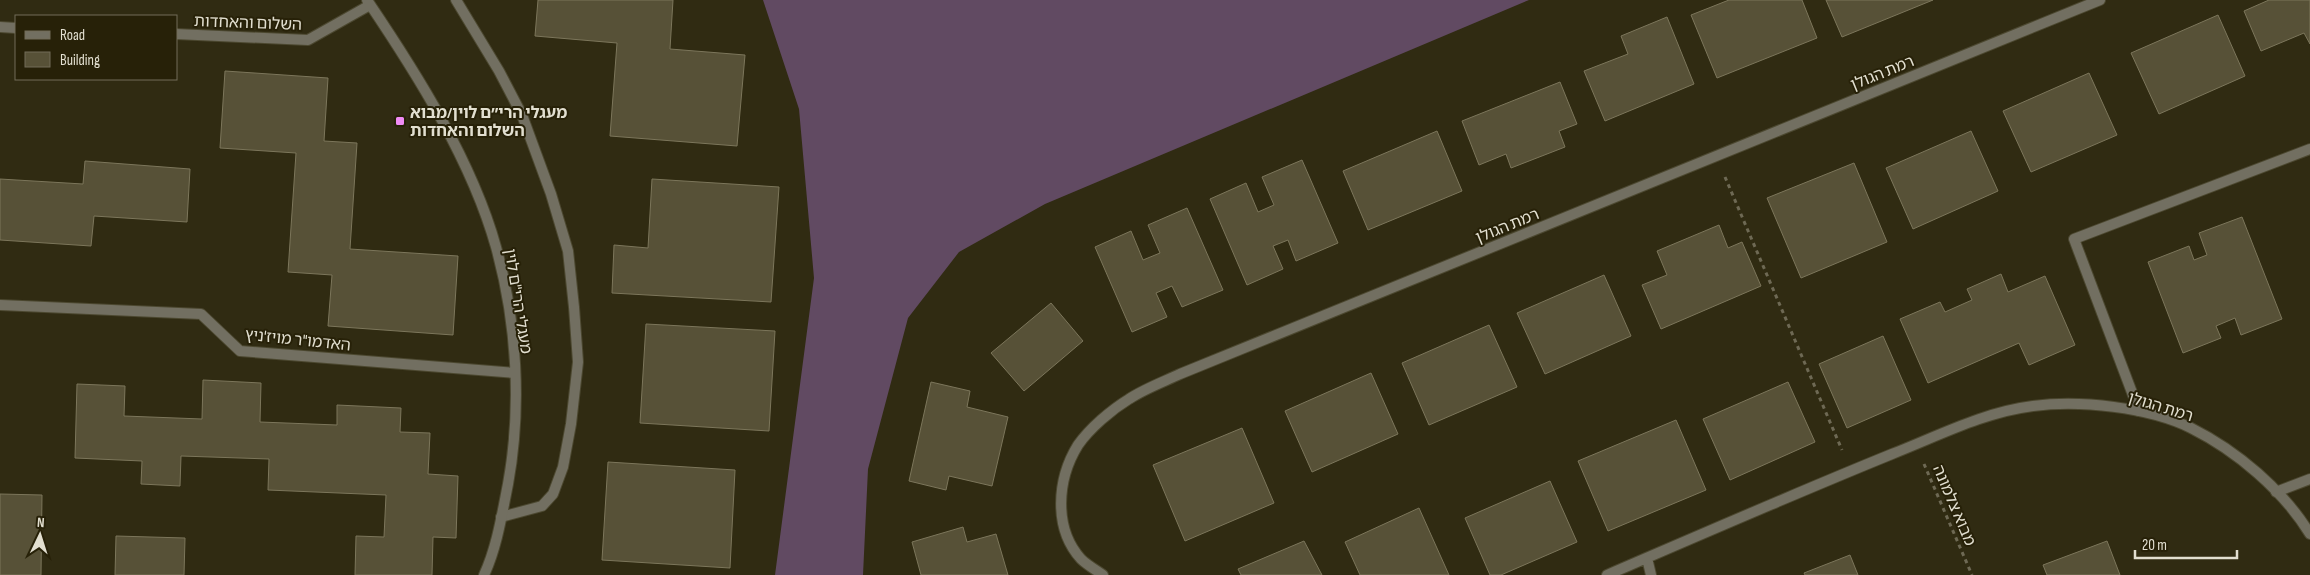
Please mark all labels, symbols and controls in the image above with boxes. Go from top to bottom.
street label: השלום והאחדות [194,12,302,35]
legend [15,15,178,80]
text: Road [60,26,85,45]
text: Building [60,51,100,70]
street label: רמת הגולן [1848,52,1917,95]
place label: מעגלי הרי״ם לוין/מבוא השלום והאחדות [410,104,567,141]
marker: מעגלי הרי״ם לוין/מבוא השלום והאחדות [394,115,406,127]
street label: רמת הגולן [1473,205,1542,248]
street label: מעגלי הרי''ם לוין [500,247,535,355]
street label: האדמו"ר מויז'ניץ [244,325,352,356]
street label: רמת הגולן [2126,389,2195,426]
street label: מבוא צלמונה [1928,462,1979,549]
north arrow [15,510,65,560]
text: N [37,514,45,531]
scale bar [2135,528,2238,560]
text: 20 m [2142,536,2167,555]

